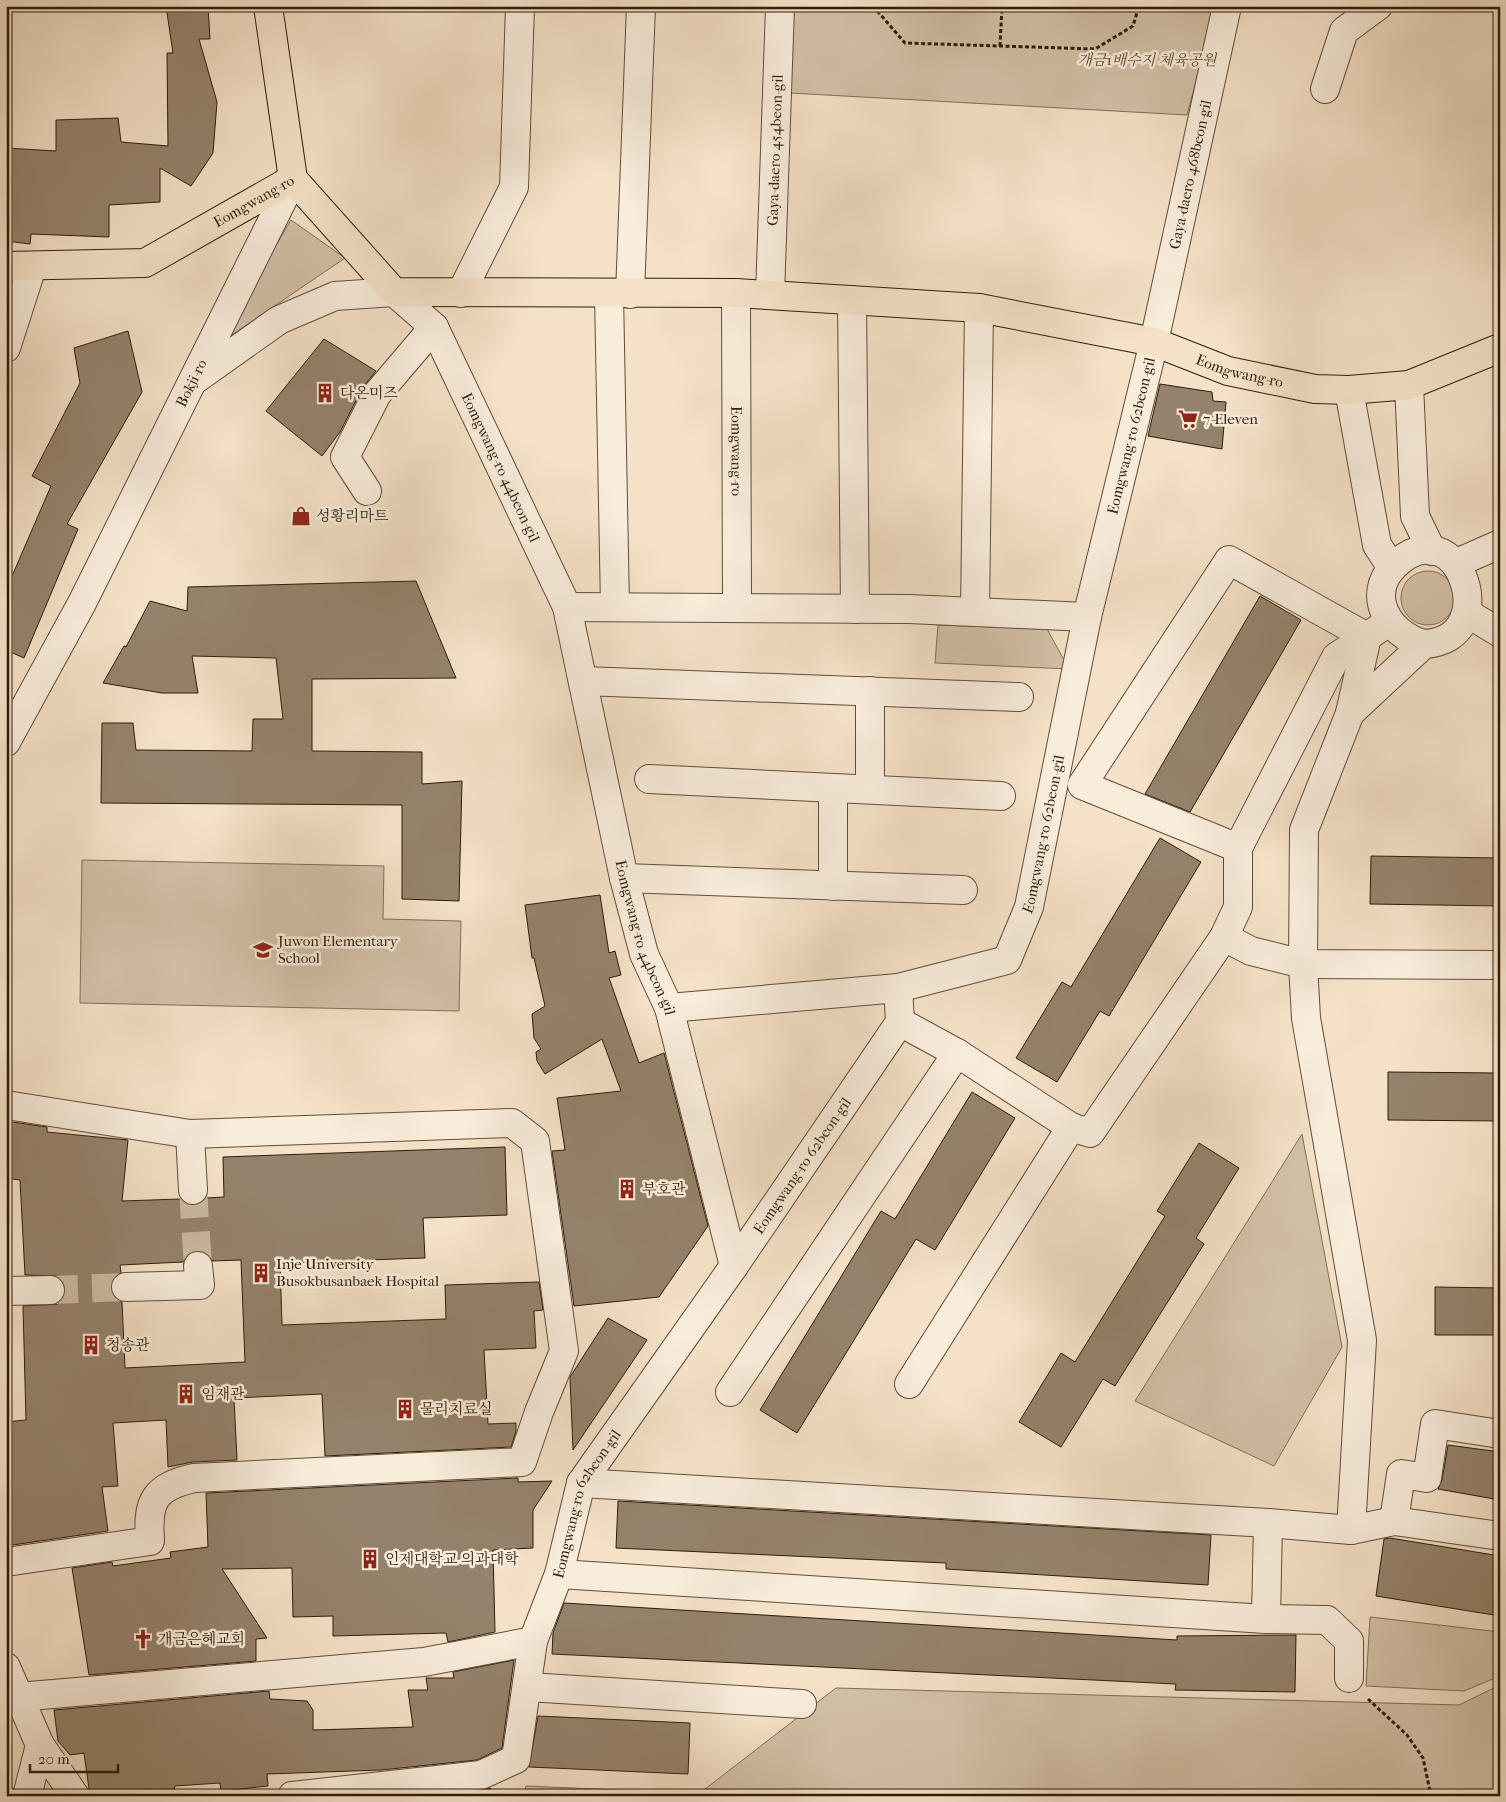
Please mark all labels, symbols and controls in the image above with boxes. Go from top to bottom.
park label: 개금1배수지 체육공원 [1077,51,1218,69]
street label: Gaya-daero 454beon-gil [763,74,787,226]
street label: Gaya-daero 468beon-gil [1165,98,1215,251]
street label: Eomgwang-ro [210,171,298,231]
street label: Eomgwang-ro [1193,350,1285,391]
street label: Eomgwang-ro 62beon-gil [1103,355,1159,516]
street label: Bokji-ro [172,356,211,410]
building icon: 다온미즈 [314,382,336,404]
place label: 다온미즈 [340,384,398,402]
street label: Eomgwang-ro 44beon-gil [458,390,544,545]
street label: Eomgwang-ro [727,406,746,496]
supermarket icon: 7-Eleven [1177,408,1199,430]
place label: 7-Eleven [1203,410,1258,428]
shop icon: 성황리마트 [290,505,312,527]
place label: 성황리마트 [316,507,389,525]
street label: Eomgwang-ro 62beon-gil [1018,753,1068,916]
street label: Eomgwang-ro 44beon-gil [611,858,679,1017]
place label: Juwon Elementary School [277,932,399,967]
school or university icon: Juwon Elementary School [252,939,274,961]
street label: Eomgwang-ro 62beon-gil [749,1094,855,1238]
building icon: 부호관 [616,1178,638,1200]
place label: 부호관 [642,1180,686,1198]
place label: Inje University Busokbusanbaek Hospital [276,1255,439,1290]
building icon: Inje University Busokbusanbaek Hospital [250,1262,272,1284]
building icon: 청송관 [80,1334,102,1356]
place label: 청송관 [106,1336,150,1354]
building icon: 임재관 [175,1383,197,1405]
place label: 임재관 [201,1385,245,1403]
building icon: 물리치료실 [394,1398,416,1420]
place label: 물리치료실 [420,1400,492,1418]
street label: Eomgwang-ro 62beon-gil [549,1426,625,1580]
building icon: 인제대학교 의과대학 [359,1548,381,1570]
place label: 인제대학교 의과대학 [385,1550,519,1568]
church icon: 개금은혜교회 [132,1628,154,1650]
place label: 개금은혜교회 [158,1630,245,1648]
scale bar [30,1742,118,1774]
text: 20 m [38,1750,70,1768]

